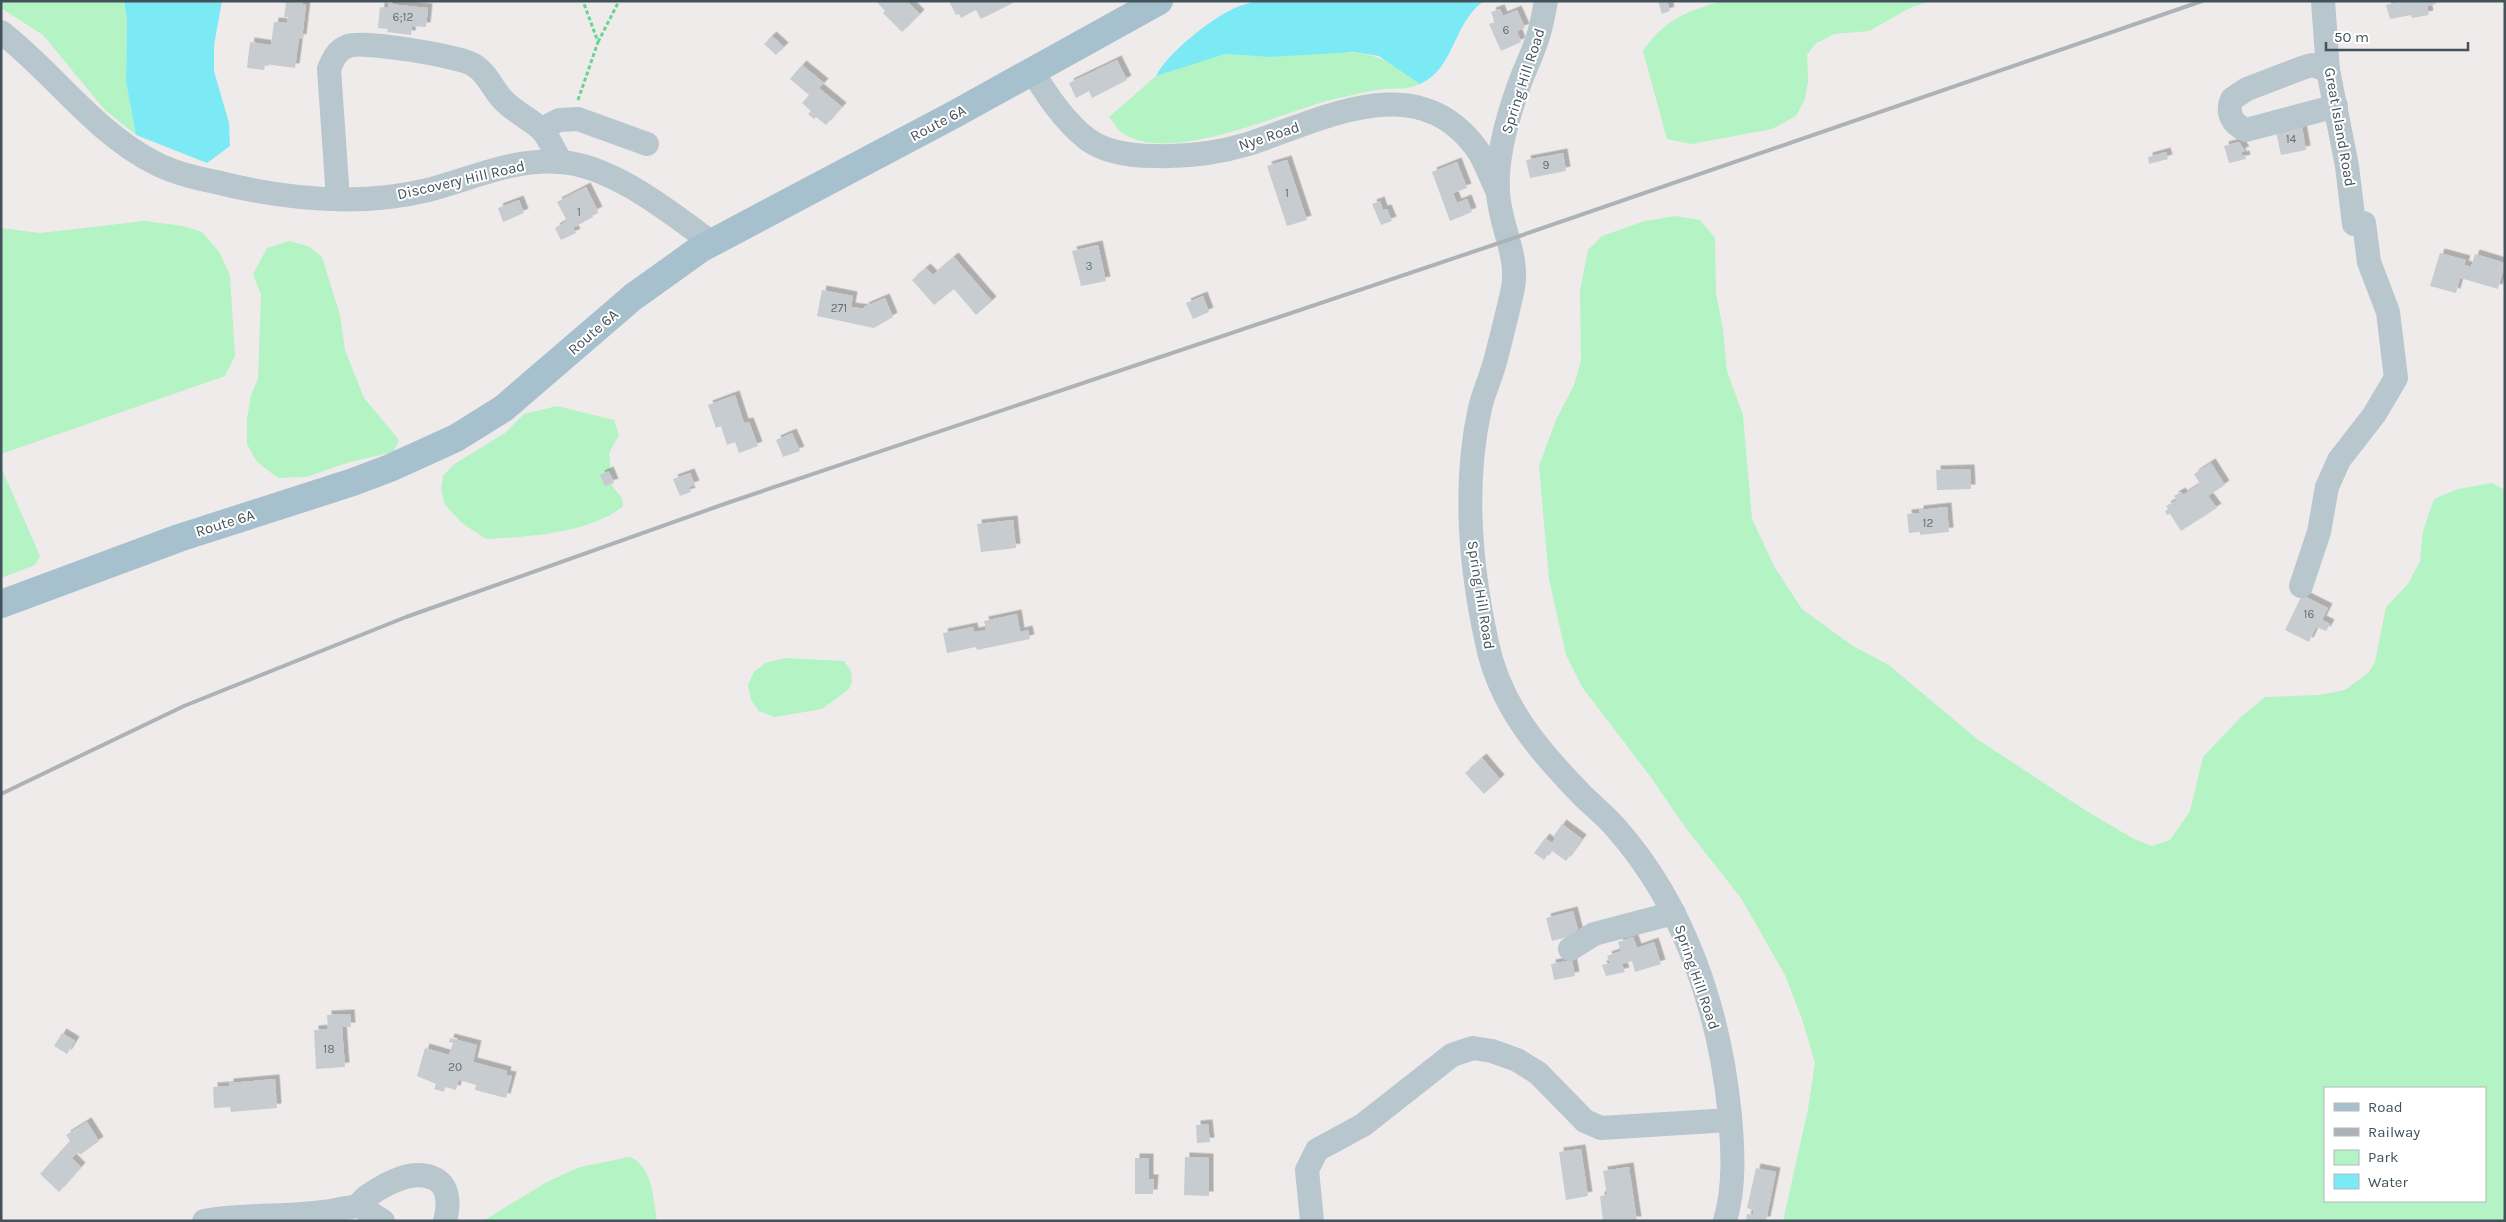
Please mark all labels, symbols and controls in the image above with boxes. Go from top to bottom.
house number: 6;12 [393,10,413,24]
scale bar [2326,20,2468,52]
house number: 6 [1503,23,1510,37]
street label: Spring Hill Road [1497,26,1549,136]
text: 50 m [2334,28,2369,46]
street label: Great Island Road [2321,66,2359,188]
street label: Route 6A [907,101,969,145]
street label: Nye Road [1236,118,1302,154]
house number: 14 [2286,132,2297,146]
street label: Discovery Hill Road [395,157,527,203]
house number: 9 [1543,158,1550,172]
house number: 1 [1285,186,1289,200]
house number: 1 [577,205,581,219]
house number: 3 [1085,259,1093,273]
house number: 271 [831,301,847,315]
street label: Route 6A [564,305,622,359]
street label: Route 6A [193,505,257,540]
house number: 12 [1923,516,1934,530]
street label: Spring Hill Road [1464,539,1498,651]
house number: 16 [2304,607,2315,621]
street label: Spring Hill Road [1671,922,1723,1032]
house number: 18 [323,1042,335,1056]
house number: 20 [448,1060,462,1074]
legend [2324,1087,2486,1202]
text: Road [2368,1098,2403,1116]
text: Railway [2368,1123,2420,1141]
text: Park [2368,1148,2398,1166]
text: Water [2368,1173,2409,1191]

